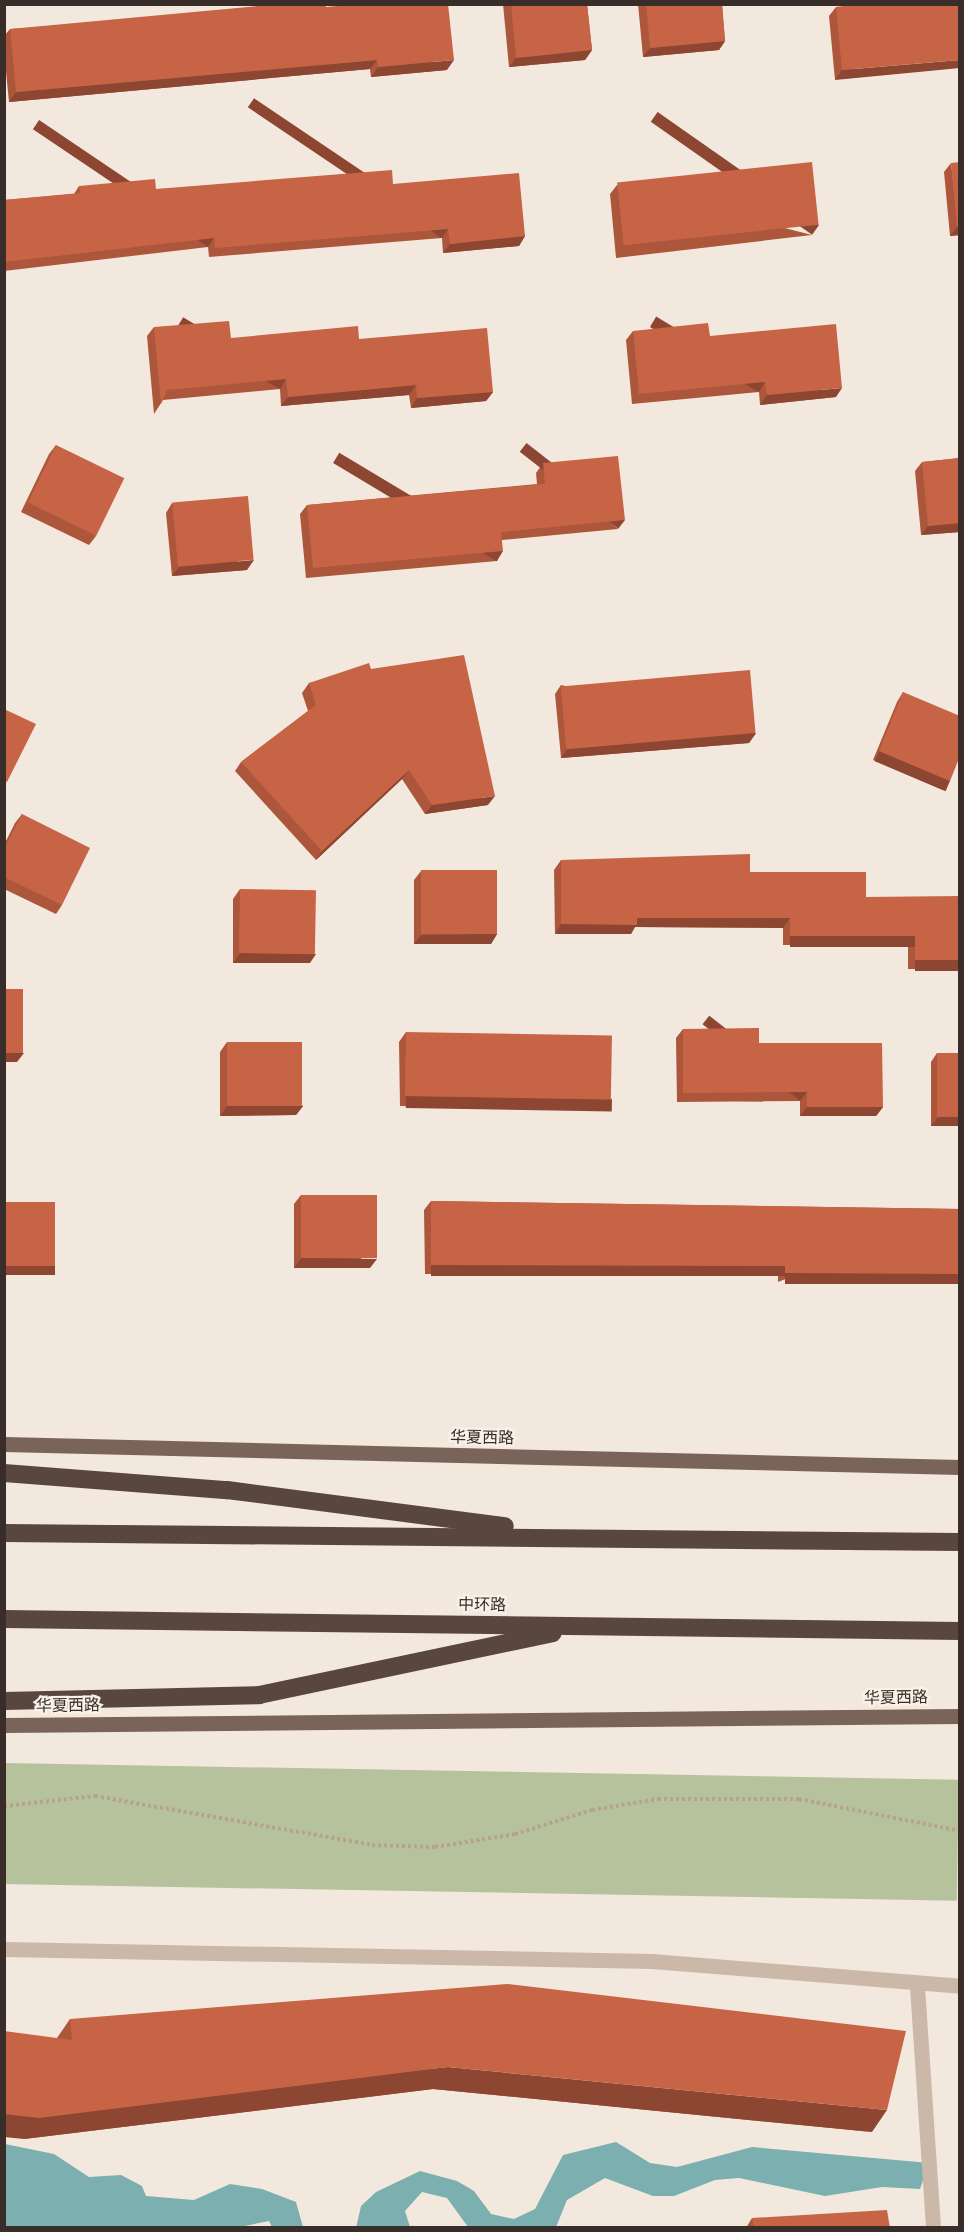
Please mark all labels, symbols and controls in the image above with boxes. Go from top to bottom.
street label: 华夏西路 [450,1428,514,1448]
street label: 中环路 [458,1595,506,1615]
street label: 华夏西路 [864,1688,928,1708]
street label: 华夏西路 [36,1696,100,1716]

